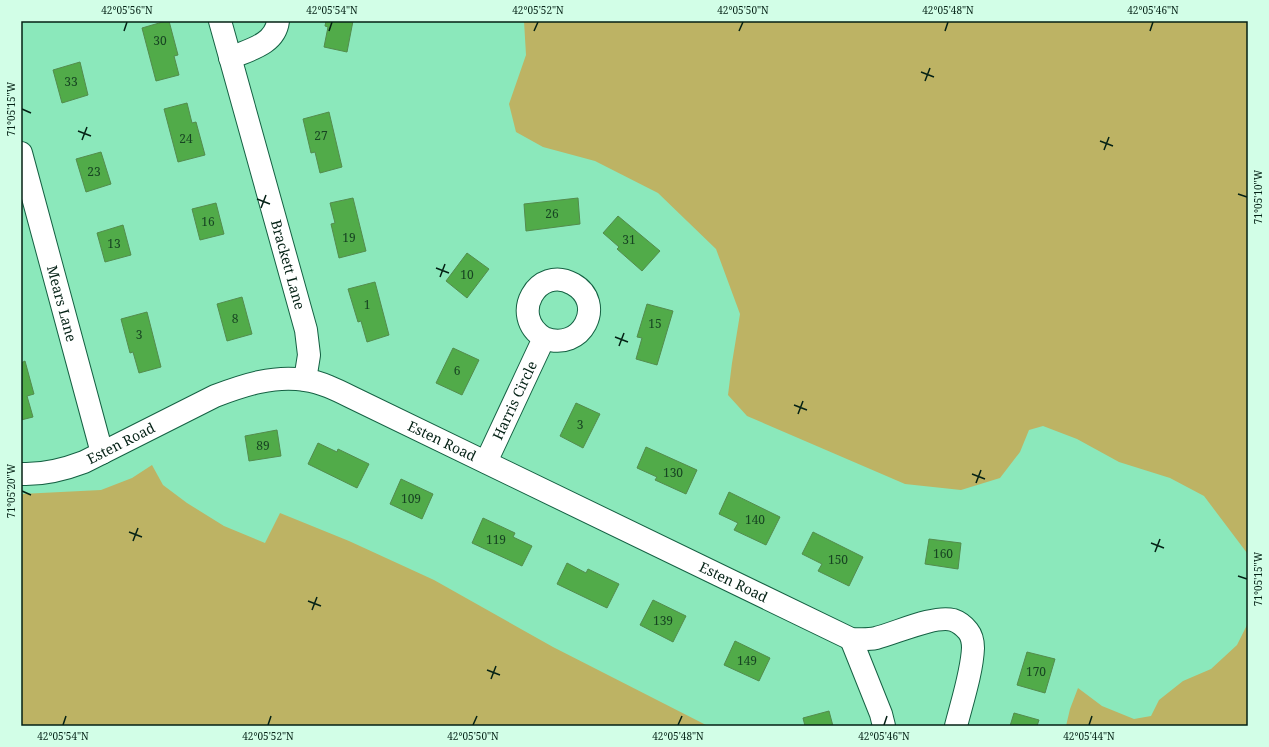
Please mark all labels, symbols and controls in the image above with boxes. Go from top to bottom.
text: 42°05'56"N [101,3,153,17]
text: 42°05'54"N [306,3,358,17]
text: 42°05'52"N [512,3,564,17]
text: 42°05'50"N [717,3,769,17]
text: 42°05'48"N [922,3,974,17]
text: 42°05'46"N [1127,3,1179,17]
house number: 30 [153,32,167,49]
house number: 33 [64,73,78,90]
text: 71°05'15"W [4,81,18,136]
house number: 27 [314,127,328,144]
house number: 24 [179,130,193,147]
house number: 23 [87,163,101,180]
text: 71°05'10"W [1251,169,1265,224]
house number: 26 [545,205,559,222]
house number: 16 [201,213,215,230]
street label: Brackett Lane [267,218,310,312]
house number: 19 [342,229,356,246]
house number: 31 [622,231,636,248]
house number: 13 [107,235,121,252]
street label: Mears Lane [43,263,82,344]
house number: 10 [460,266,474,283]
house number: 1 [364,296,370,313]
house number: 8 [232,310,239,327]
house number: 15 [648,315,662,332]
house number: 3 [136,326,143,343]
street label: Harris Circle [488,358,541,443]
house number: 6 [454,362,461,379]
street label: Esten Road [405,416,480,465]
house number: 3 [577,416,584,433]
street label: Esten Road [83,418,158,468]
house number: 89 [256,437,270,454]
text: 71°05'20"W [4,463,18,518]
house number: 130 [663,464,683,481]
house number: 109 [401,490,421,507]
house number: 140 [745,511,765,528]
house number: 119 [486,531,506,548]
house number: 160 [933,545,953,562]
house number: 150 [828,551,848,568]
text: 71°05'15"W [1251,551,1265,606]
street label: Esten Road [696,557,772,607]
house number: 139 [653,612,673,629]
house number: 149 [737,652,757,669]
house number: 170 [1026,663,1046,680]
text: 42°05'54"N [37,729,89,743]
text: 42°05'52"N [242,729,294,743]
text: 42°05'50"N [447,729,499,743]
text: 42°05'48"N [652,729,704,743]
text: 42°05'46"N [858,729,910,743]
text: 42°05'44"N [1063,729,1115,743]

